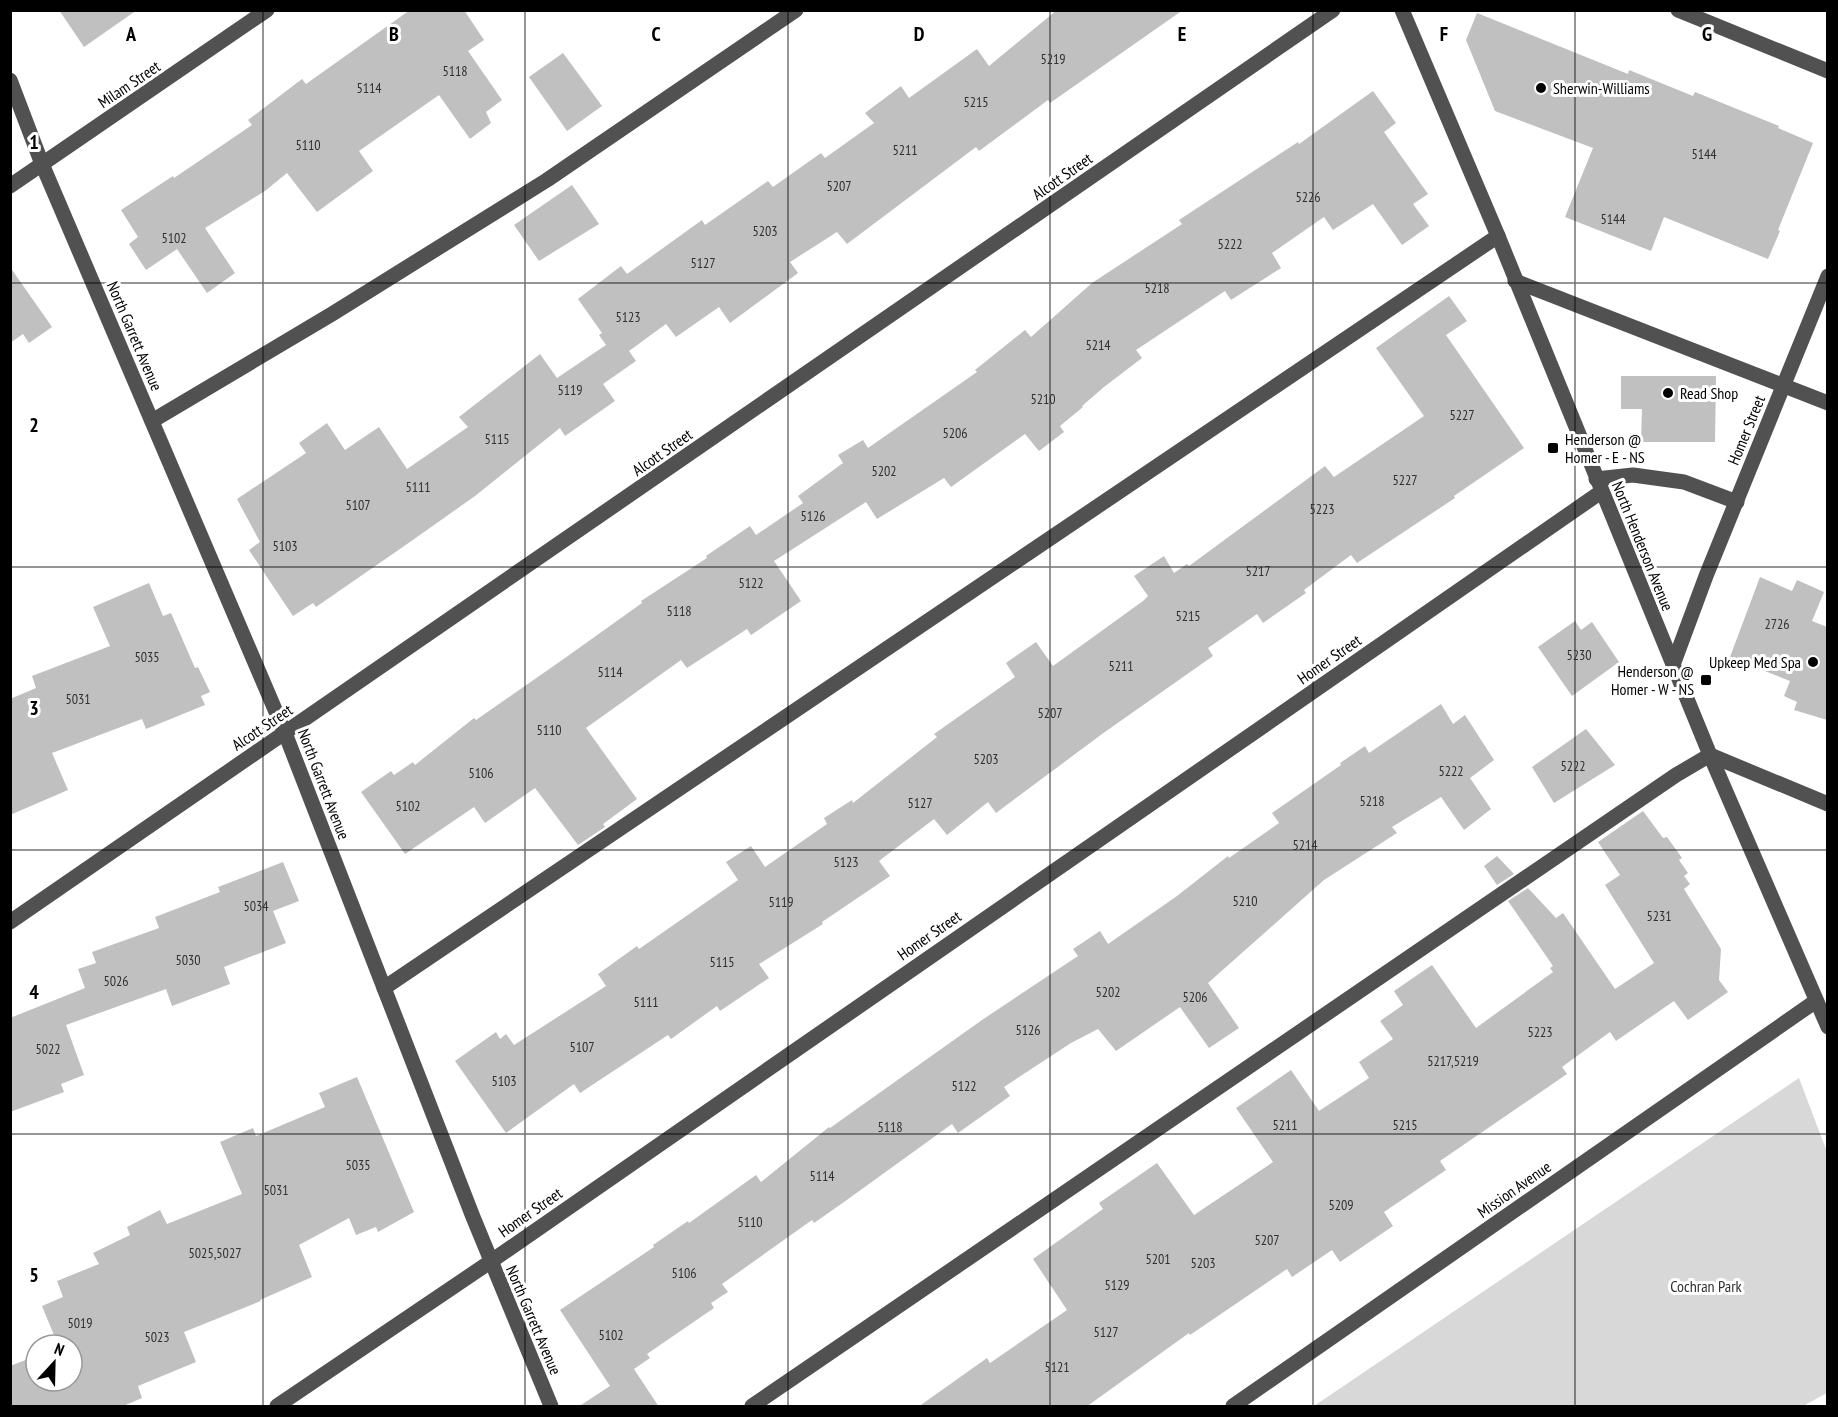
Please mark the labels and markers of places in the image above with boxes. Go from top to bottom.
place label: Sherwin-Williams [1553,78,1650,98]
marker: Sherwin-Williams [1534,81,1548,95]
place label: Read Shop [1680,383,1738,403]
marker: Read Shop [1661,386,1675,400]
place label: Henderson @ Homer - E - NS [1565,429,1645,467]
marker: Henderson @ Homer - E - NS [1546,441,1560,455]
place label: Upkeep Med Spa [1709,652,1801,672]
marker: Upkeep Med Spa [1806,655,1820,669]
place label: Henderson @ Homer - W - NS [1611,661,1694,699]
marker: Henderson @ Homer - W - NS [1699,673,1713,687]

